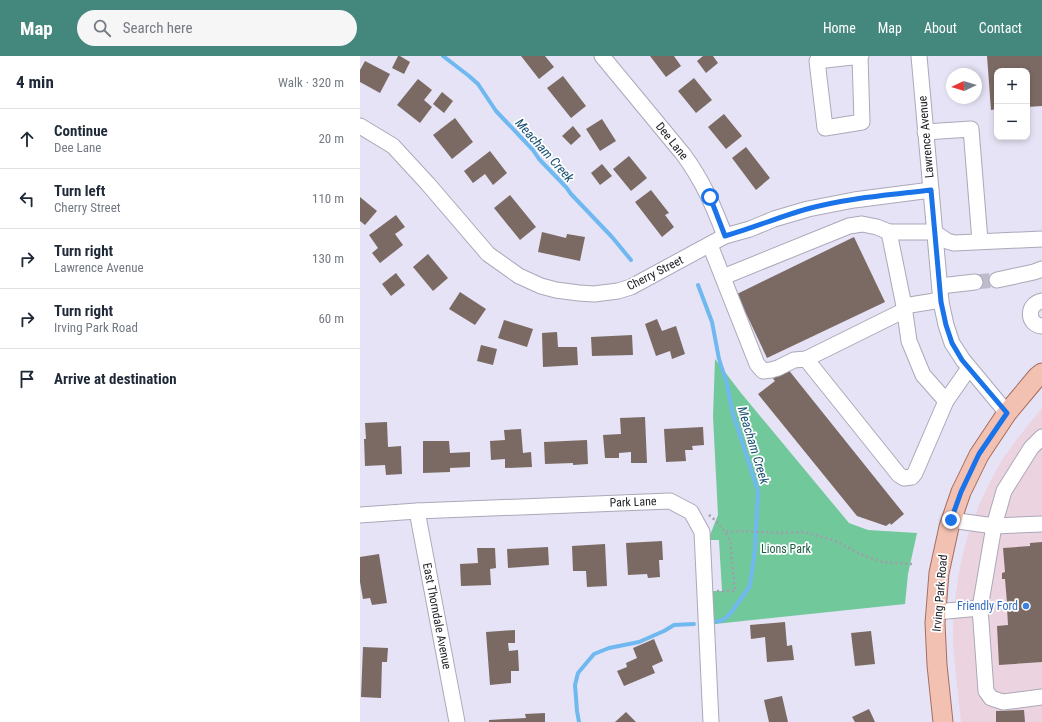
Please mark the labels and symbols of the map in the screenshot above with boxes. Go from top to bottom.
north arrow [946,68,982,104]
street label: Lawrence Avenue [915,95,937,179]
water label: Meacham Creek [512,115,577,185]
street label: Dee Lane [653,120,691,163]
route start [701,188,719,206]
street label: Cherry Street [624,253,686,293]
water label: Meacham Creek [735,405,773,486]
street label: Park Lane [609,494,657,510]
route end [942,511,960,529]
park label: Lions Park [761,542,812,556]
street label: Irving Park Road [930,554,950,632]
street label: East Thorndale Avenue [420,562,454,671]
place label: Friendly Ford [957,599,1018,613]
marker: Friendly Ford [1021,601,1031,611]

